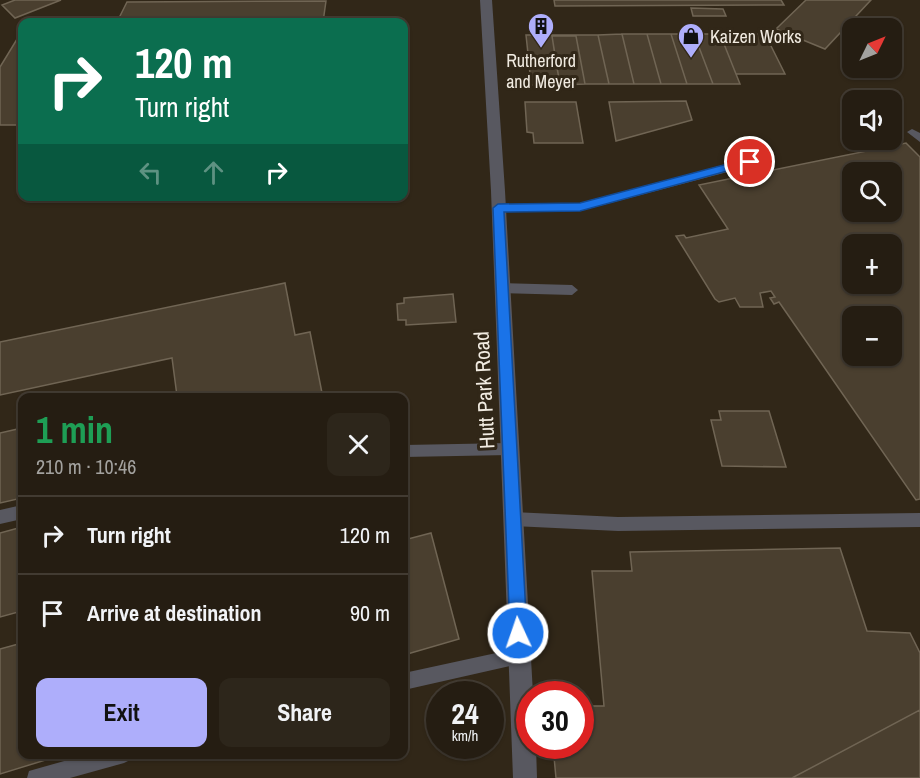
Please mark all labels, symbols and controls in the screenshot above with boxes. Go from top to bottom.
building icon: Rutherford and Meyer [526,11,556,49]
north arrow [842,18,902,78]
map controls [842,18,902,366]
shop icon: Kaizen Works [676,21,706,59]
place label: Kaizen Works [710,24,802,49]
text: 120 m [135,35,233,91]
icon: right [36,42,114,120]
place label: Rutherford and Meyer [506,48,576,94]
text: Turn right [135,89,229,125]
button: sound [842,90,902,150]
pin [724,136,775,187]
icon: arrive [733,145,766,178]
icon: left [134,156,167,189]
icon: ahead [197,156,230,189]
icon: right [260,156,293,189]
button: search [842,162,902,222]
button: + [842,234,902,294]
button: − [842,306,902,366]
street label: Hutt Park Road [466,330,502,450]
text: 1 min [36,406,113,454]
button: close [327,413,390,476]
text: 210 m · 10:46 [36,453,136,480]
icon: right [36,519,69,552]
text: Turn right [87,520,171,550]
text: 120 m [340,520,390,550]
icon: arrive [36,597,69,630]
text: Arrive at destination [87,598,261,628]
text: 90 m [350,598,390,628]
position arrow [486,601,550,665]
button: Exit [36,678,207,747]
button: Share [219,678,390,747]
speed limit sign: 30 [516,681,594,759]
text: 24 [451,693,479,733]
text: km/h [452,725,478,746]

